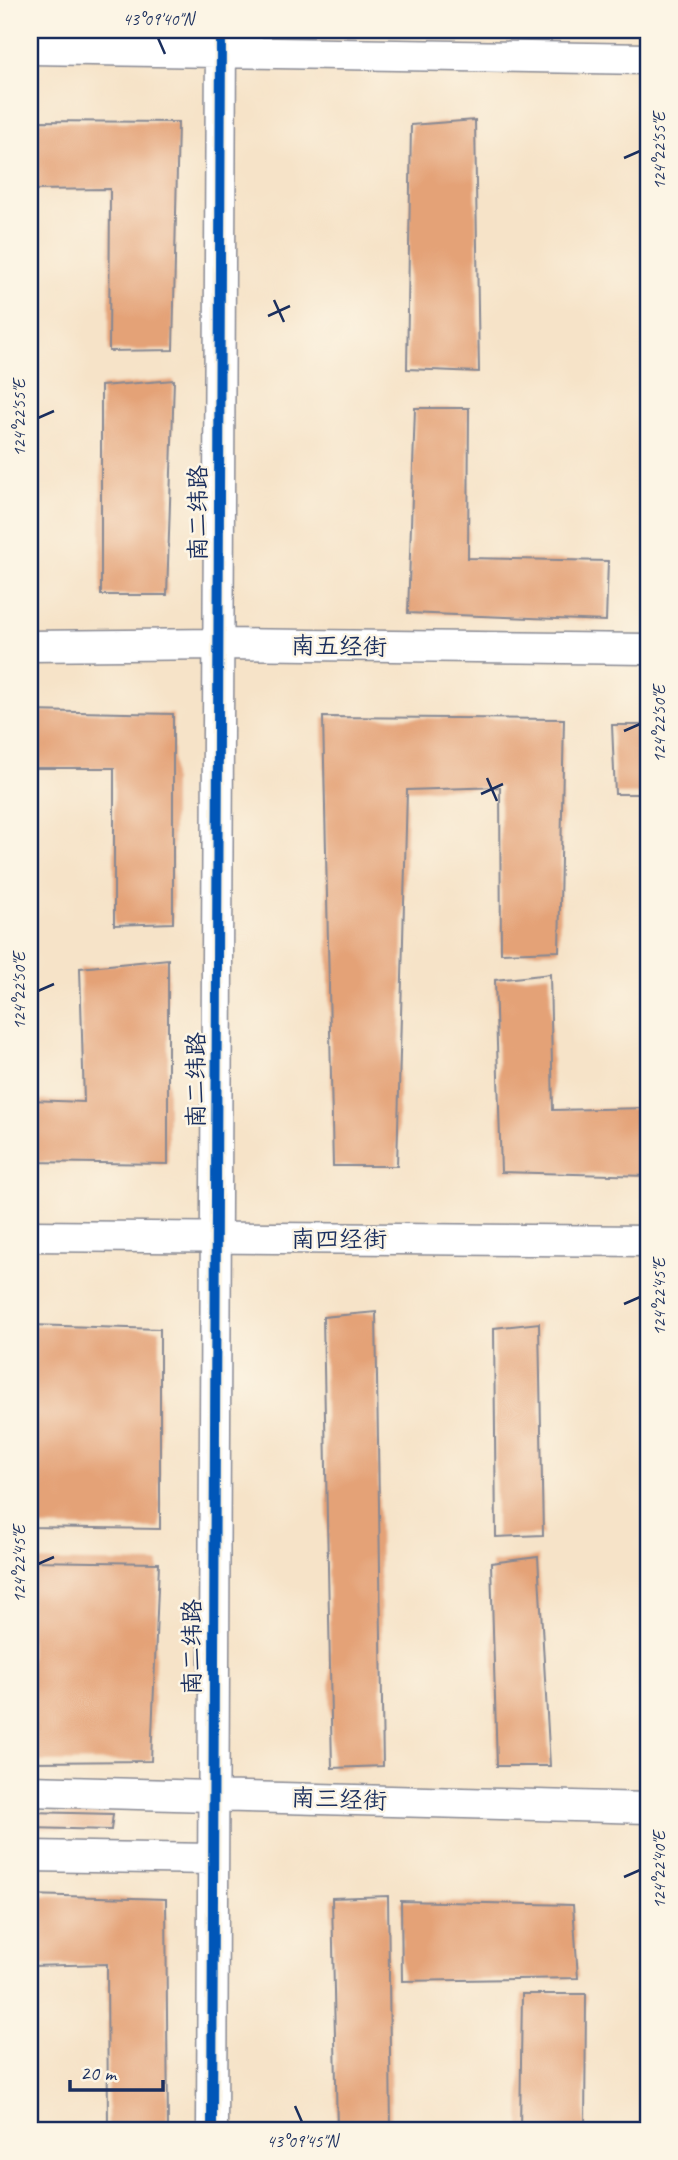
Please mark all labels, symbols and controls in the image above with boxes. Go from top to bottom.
text: 43°09'40"N [123,8,197,30]
text: 124°22'55"E [648,110,670,190]
text: 124°22'55"E [8,377,30,457]
street label: 南二纬路 [183,465,213,561]
street label: 南五经街 [291,630,387,662]
text: 124°22'50"E [648,683,670,763]
text: 124°22'50"E [8,950,30,1030]
street label: 南二纬路 [181,1032,211,1128]
street label: 南四经街 [291,1224,387,1254]
text: 124°22'45"E [648,1256,670,1336]
text: 124°22'45"E [8,1523,30,1603]
street label: 南二纬路 [177,1599,207,1695]
street label: 南三经街 [291,1782,387,1816]
text: 124°22'40"E [648,1829,670,1909]
scale bar [70,2048,163,2092]
text: 20 m [80,2060,118,2086]
text: 43°09'45"N [267,2130,341,2152]

